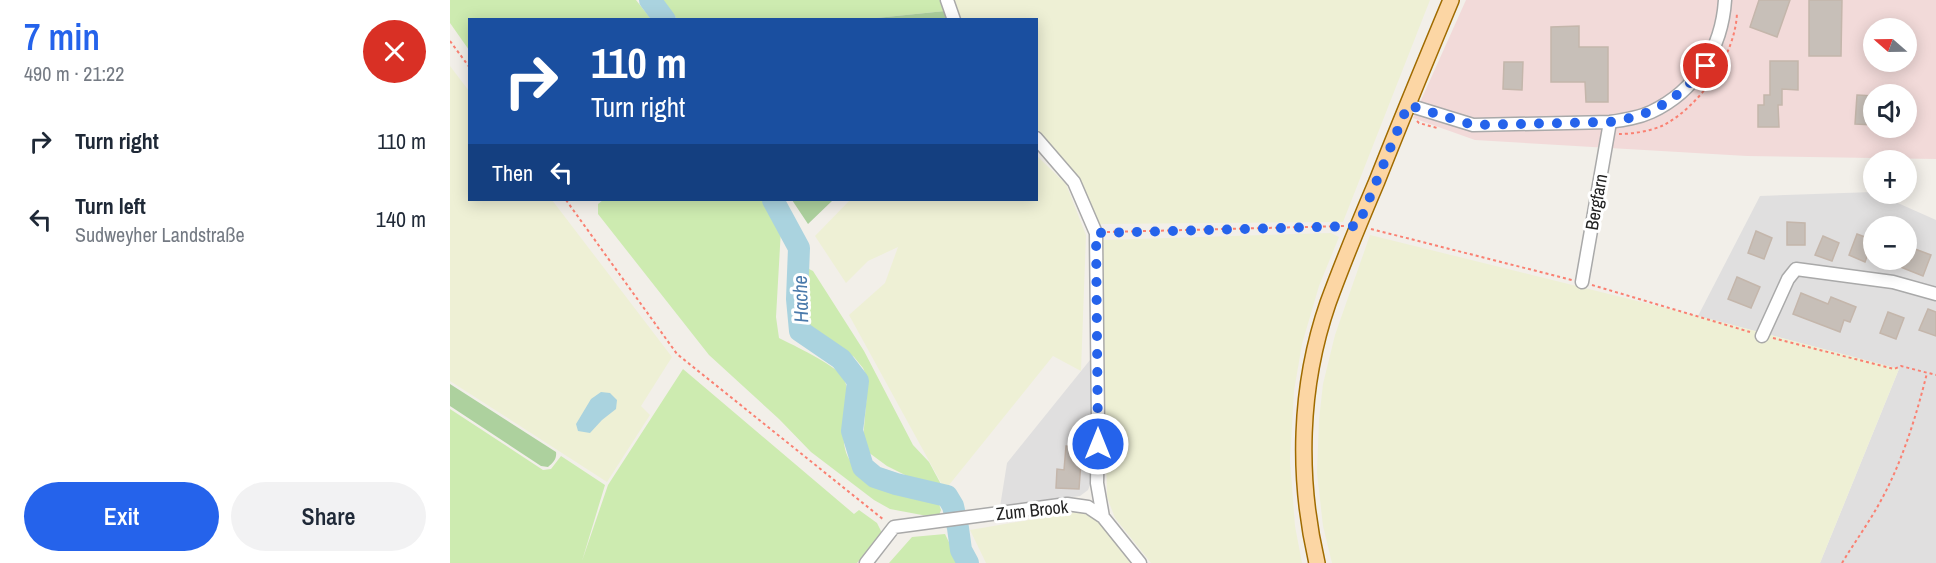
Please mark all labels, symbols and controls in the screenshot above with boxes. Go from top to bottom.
text: 7 min [24,13,100,61]
north arrow [1863,18,1917,72]
map controls [1863,18,1917,270]
button: close [363,20,426,83]
text: 110 m [591,35,687,91]
pin [1680,40,1731,91]
icon: right [492,42,570,120]
icon: arrive [1689,49,1722,82]
text: 490 m · 21:22 [24,60,124,87]
button: sound [1863,84,1917,138]
text: Turn right [591,89,685,125]
icon: right [24,125,57,158]
text: Turn right [75,126,159,156]
text: 110 m [377,126,426,156]
button: + [1863,150,1917,204]
icon: left [545,156,578,189]
text: Then [492,158,533,188]
street label: Bergfarn [1579,172,1613,232]
text: Turn left [75,191,146,221]
icon: left [24,203,57,236]
text: 140 m [376,204,426,234]
button: − [1863,216,1917,270]
text: Sudweyher Landstraße [75,221,245,248]
water label: Hache [786,275,814,323]
position arrow [1066,412,1130,476]
button: Exit [24,482,219,551]
button: Share [231,482,426,551]
street label: Zum Brook [995,494,1070,526]

